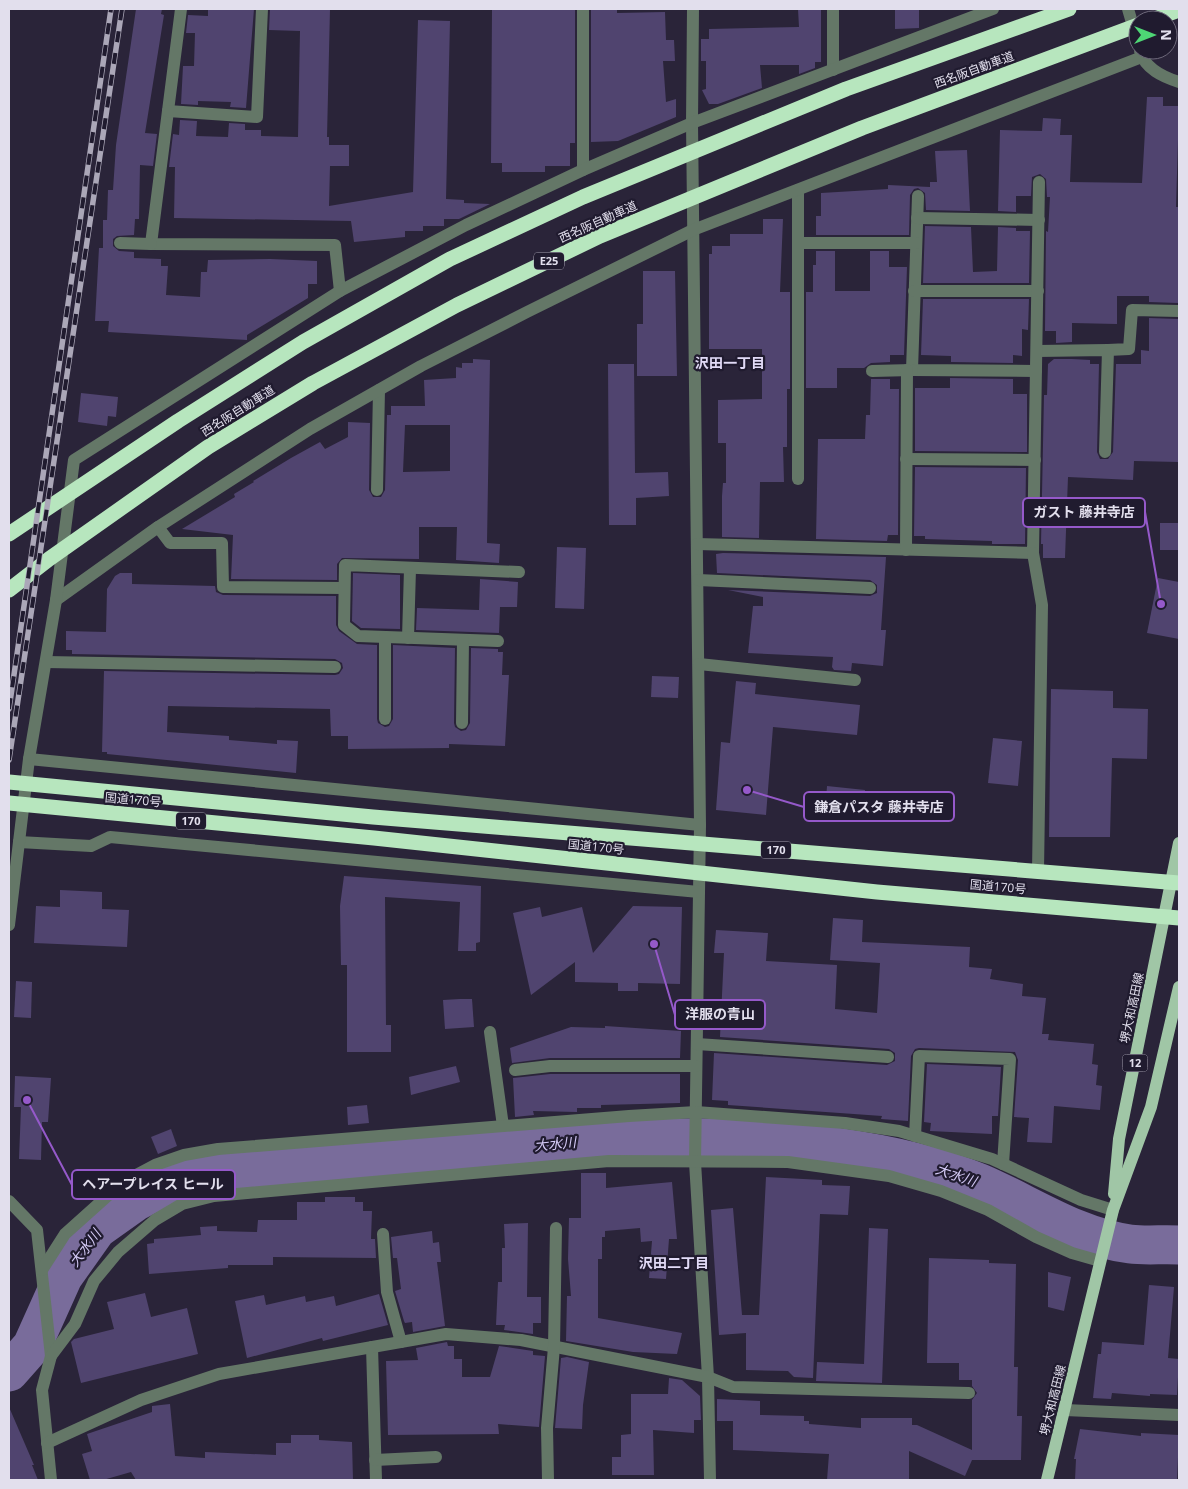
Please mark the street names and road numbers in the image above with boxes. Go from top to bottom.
street label: 西名阪自動車道 [931,47,1016,92]
street label: 西名阪自動車道 [556,197,640,246]
road number: E25 [534,252,564,270]
street label: 西名阪自動車道 [198,381,278,440]
street label: 国道170号 [104,789,162,810]
road number: 170 [176,812,206,829]
street label: 国道170号 [567,835,625,858]
road number: 170 [761,842,791,858]
street label: 国道170号 [969,876,1027,897]
street label: 堺大和高田線 [1116,971,1147,1045]
road number: 12 [1122,1054,1148,1072]
street label: 堺大和高田線 [1036,1363,1069,1437]

